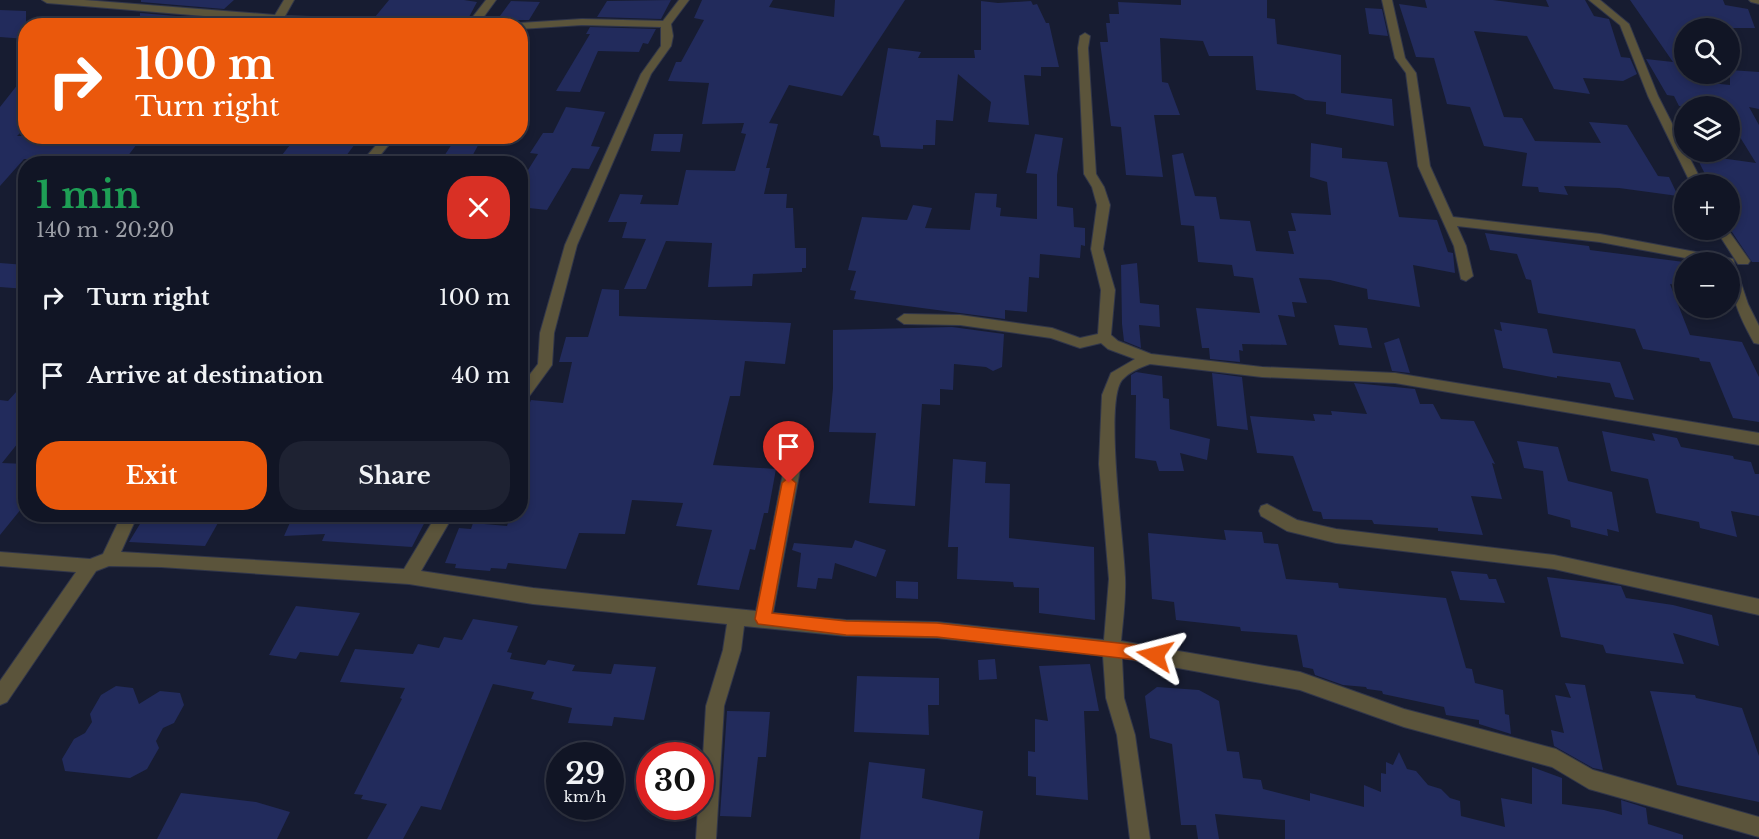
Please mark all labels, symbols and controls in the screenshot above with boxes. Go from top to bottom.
map controls [1674,18,1740,318]
button: search [1674,18,1740,84]
text: 100 m [135,38,274,90]
icon: right [36,42,114,120]
text: Turn right [135,90,279,123]
button: layers [1674,96,1740,162]
text: 1 min [36,173,140,218]
button: + [1674,174,1740,240]
button: close [447,176,510,239]
text: 140 m · 20:20 [36,218,174,242]
button: − [1674,252,1740,318]
icon: right [36,281,69,314]
text: Turn right [87,284,209,311]
text: 100 m [439,284,510,311]
icon: arrive [36,359,69,392]
text: Arrive at destination [87,362,324,389]
text: 40 m [452,362,510,389]
pin [763,421,814,483]
icon: arrive [772,430,805,463]
button: Exit [36,441,267,510]
button: Share [279,441,510,510]
position arrow [1123,623,1187,687]
speed limit sign: 30 [636,742,714,820]
text: 29 [565,755,605,792]
text: km/h [564,787,606,806]

